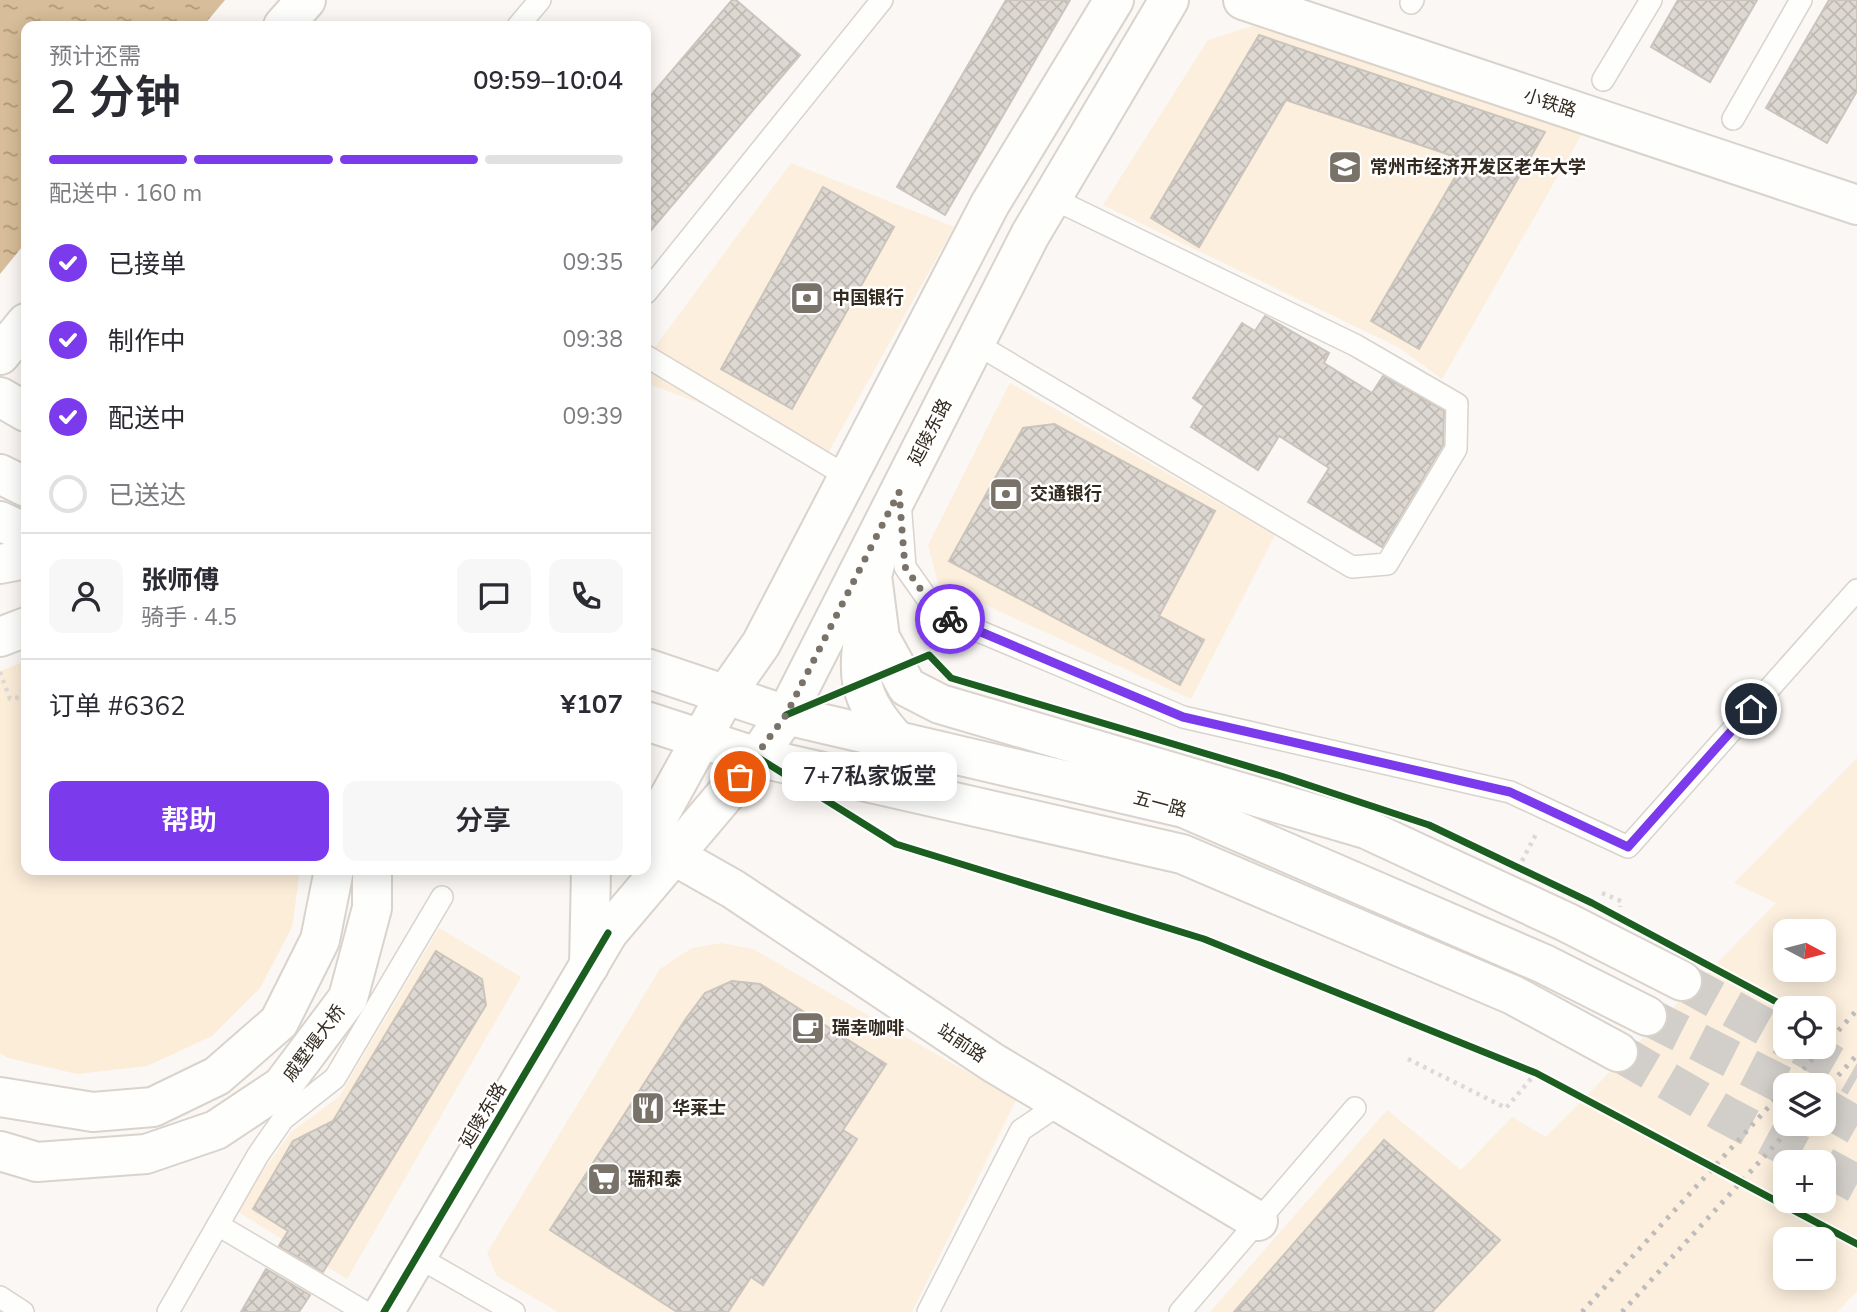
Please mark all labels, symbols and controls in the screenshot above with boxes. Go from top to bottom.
text: 预计还需 [49,41,141,72]
text: 09:59–10:04 [473,63,623,98]
text: 2 分钟 [49,66,181,129]
street label: 小铁路 [1521,83,1579,123]
school or university icon: 常州市经济开发区老年大学 [1326,148,1364,186]
place label: 常州市经济开发区老年大学 [1370,155,1586,179]
text: 配送中 · 160 m [49,178,202,209]
icon: check [49,244,87,282]
text: 已接单 [108,247,186,282]
text: 09:35 [563,247,623,278]
bank icon: 中国银行 [788,279,826,317]
place label: 中国银行 [832,286,904,310]
icon: check [49,321,87,359]
text: 制作中 [108,324,186,359]
text: 09:38 [563,324,623,355]
street label: 延陵东路 [903,394,957,470]
icon: check [49,398,87,436]
text: 配送中 [108,401,186,436]
text: 09:39 [563,401,623,432]
bank icon: 交通银行 [987,475,1025,513]
text: 已送达 [108,478,186,513]
place label: 交通银行 [1030,482,1102,506]
button: person [49,559,123,633]
button: chat [457,559,531,633]
button: phone [549,559,623,633]
text: 张师傅 [141,563,219,598]
courier [915,584,985,654]
icon: bike [931,600,969,638]
text: 骑手 · 4.5 [141,602,237,633]
pin [1721,679,1781,739]
text: ¥107 [561,687,623,722]
text: 订单 #6362 [49,689,186,724]
icon: home [1732,690,1770,728]
pin [710,747,770,807]
callout: 7+7私家饭堂 [782,752,957,802]
icon: bag [721,758,759,796]
text: 7+7私家饭堂 [803,761,936,792]
button: 帮助 [49,781,329,861]
button: 分享 [343,781,623,861]
street label: 五一路 [1131,785,1189,823]
north arrow [1773,919,1836,982]
map controls [1773,919,1836,1290]
button: locate [1773,996,1836,1059]
street label: 戚墅堰大桥 [277,1000,351,1086]
cafe icon: 瑞幸咖啡 [789,1009,827,1047]
place label: 瑞幸咖啡 [832,1016,904,1040]
street label: 站前路 [933,1018,991,1068]
button: layers [1773,1073,1836,1136]
street label: 延陵东路 [454,1078,512,1152]
restaurant icon: 华莱士 [629,1089,667,1127]
place label: 华莱士 [672,1096,726,1120]
button: + [1773,1150,1836,1213]
supermarket icon: 瑞和泰 [585,1160,623,1198]
place label: 瑞和泰 [628,1167,682,1191]
button: − [1773,1227,1836,1290]

